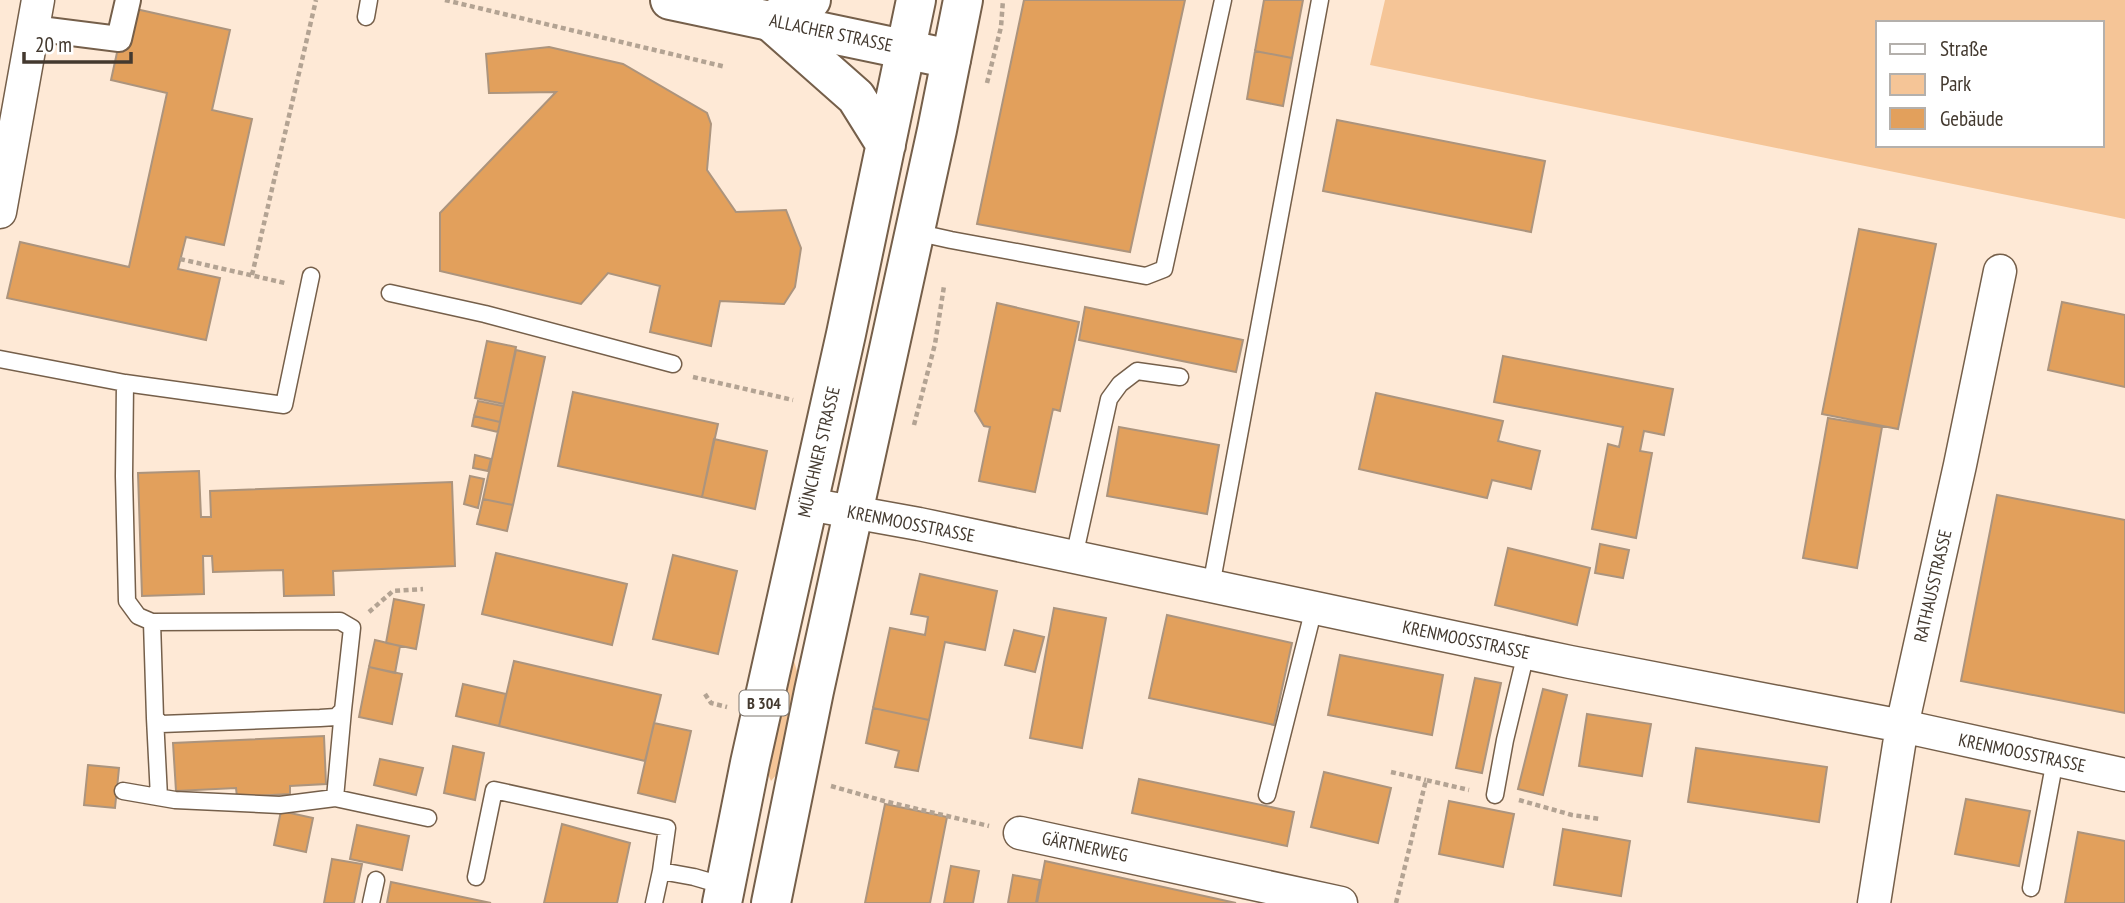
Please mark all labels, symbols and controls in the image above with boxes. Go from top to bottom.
street label: ALLACHER STRASSE [767,8,895,57]
scale bar [24,21,131,65]
legend [1876,21,2104,147]
text: 20 m [35,31,72,58]
text: Straße [1940,35,1988,62]
text: Park [1940,70,1971,97]
text: Gebäude [1940,105,2003,132]
street label: MÜNCHNER STRASSE [792,384,845,520]
street label: KRENMOOSSTRASSE [845,500,977,547]
street label: RATHAUSSTRASSE [1908,527,1957,644]
street label: KRENMOOSSTRASSE [1400,615,1532,664]
road number: B 304 [740,690,788,716]
street label: KRENMOOSSTRASSE [1956,728,2088,777]
street label: GÄRTNERWEG [1040,826,1130,867]

